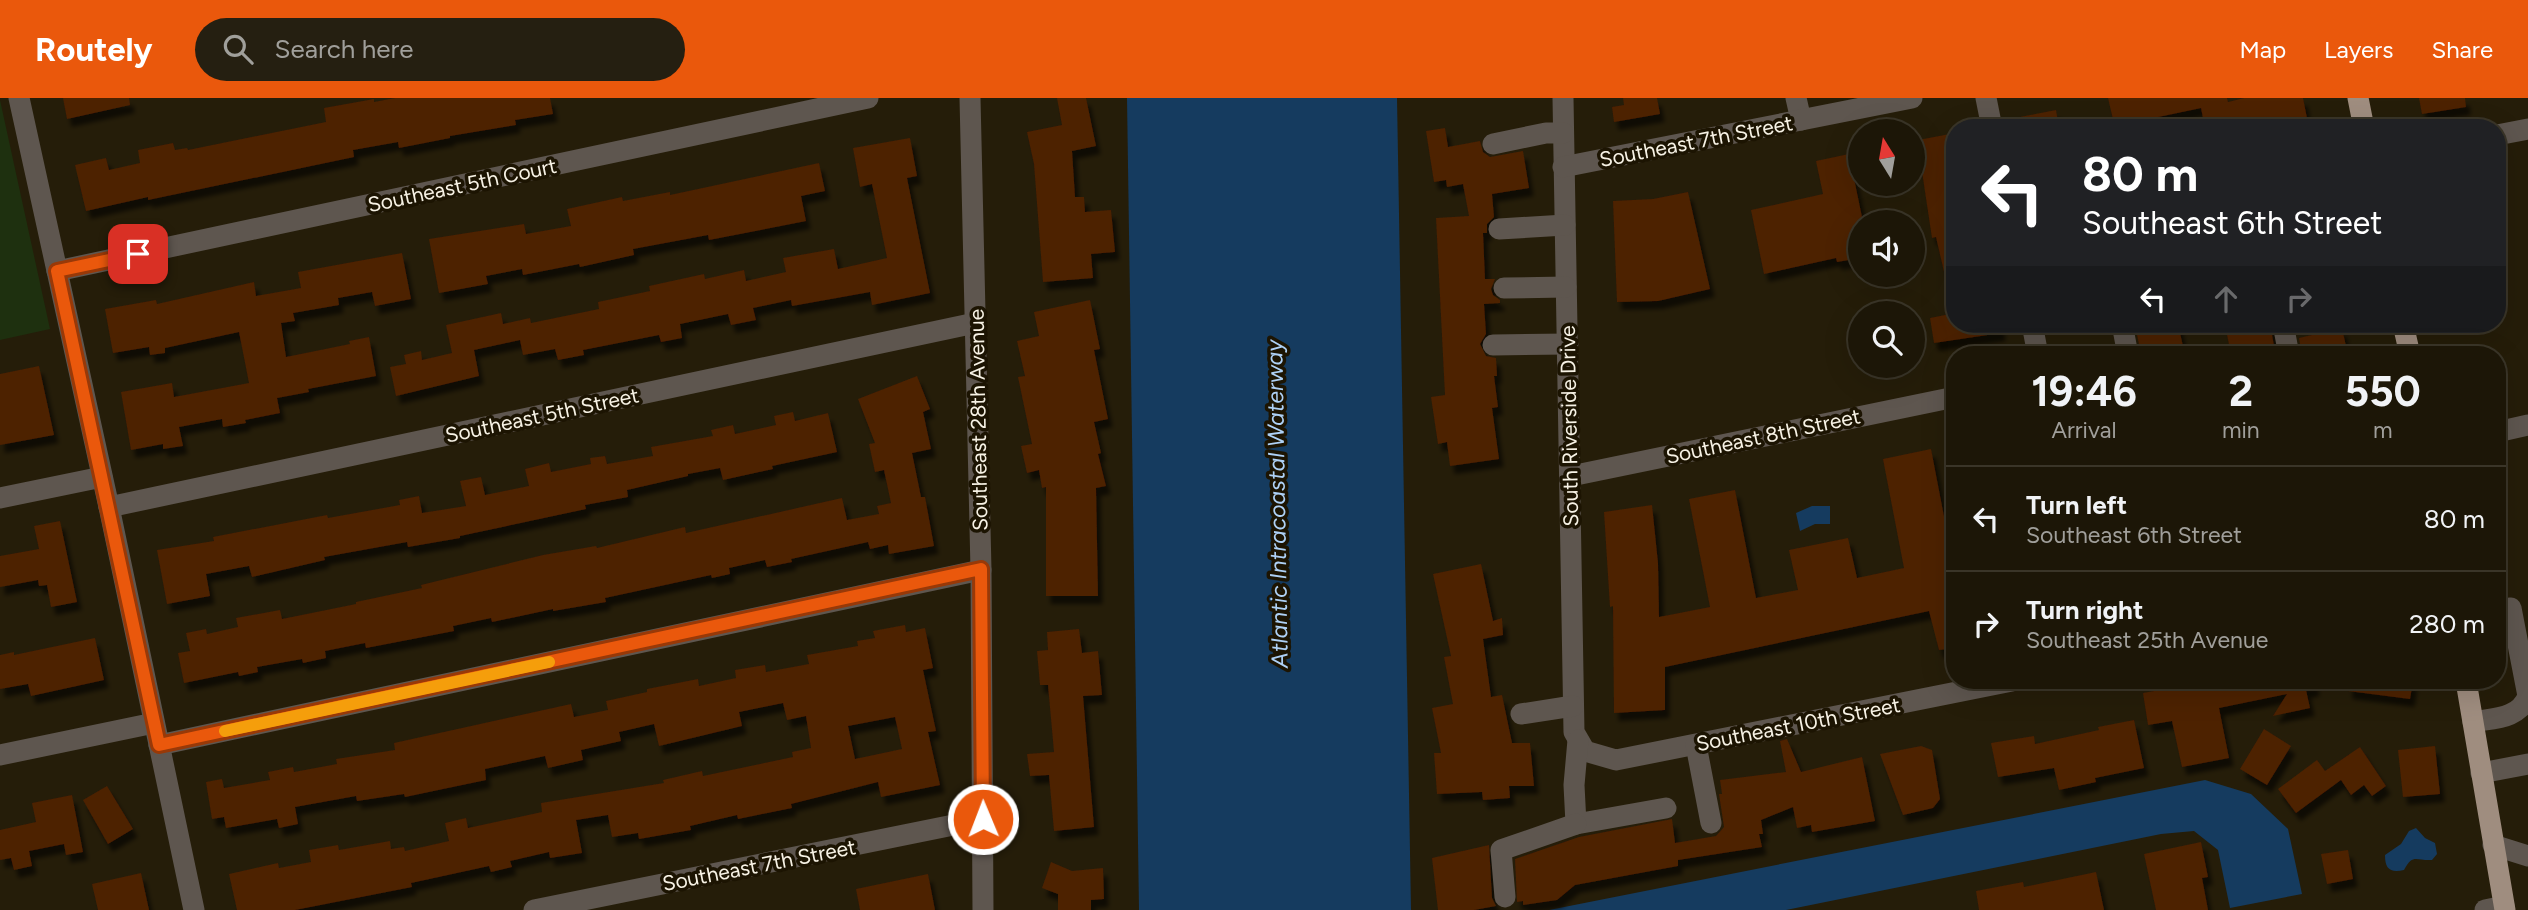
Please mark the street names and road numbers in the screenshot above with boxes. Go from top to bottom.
street label: Southeast 7th Street [1597,110,1795,172]
street label: Southeast 5th Court [365,153,559,217]
street label: Southeast 28th Avenue [964,309,992,531]
street label: South Riverside Drive [1555,325,1583,527]
street label: Southeast 5th Street [443,382,641,448]
street label: Southeast 8th Street [1664,403,1863,469]
street label: Southeast 10th Street [1694,692,1902,756]
street label: Southeast 7th Street [660,834,858,896]

